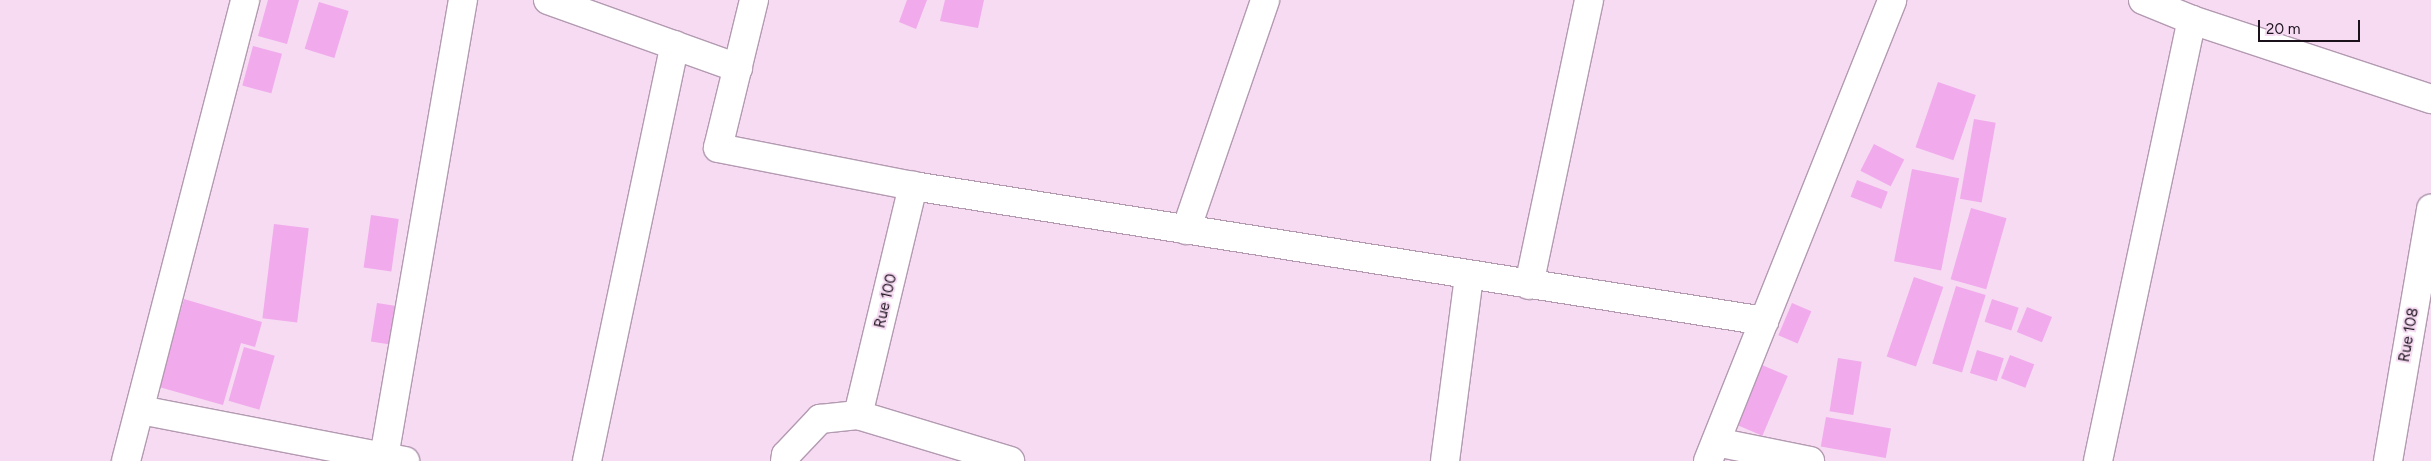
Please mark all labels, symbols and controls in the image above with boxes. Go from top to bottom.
scale bar [2261,10,2364,42]
text: 20 m [2266,20,2300,38]
street label: Rue 100 [871,272,901,330]
street label: Rue 108 [2395,307,2423,363]

